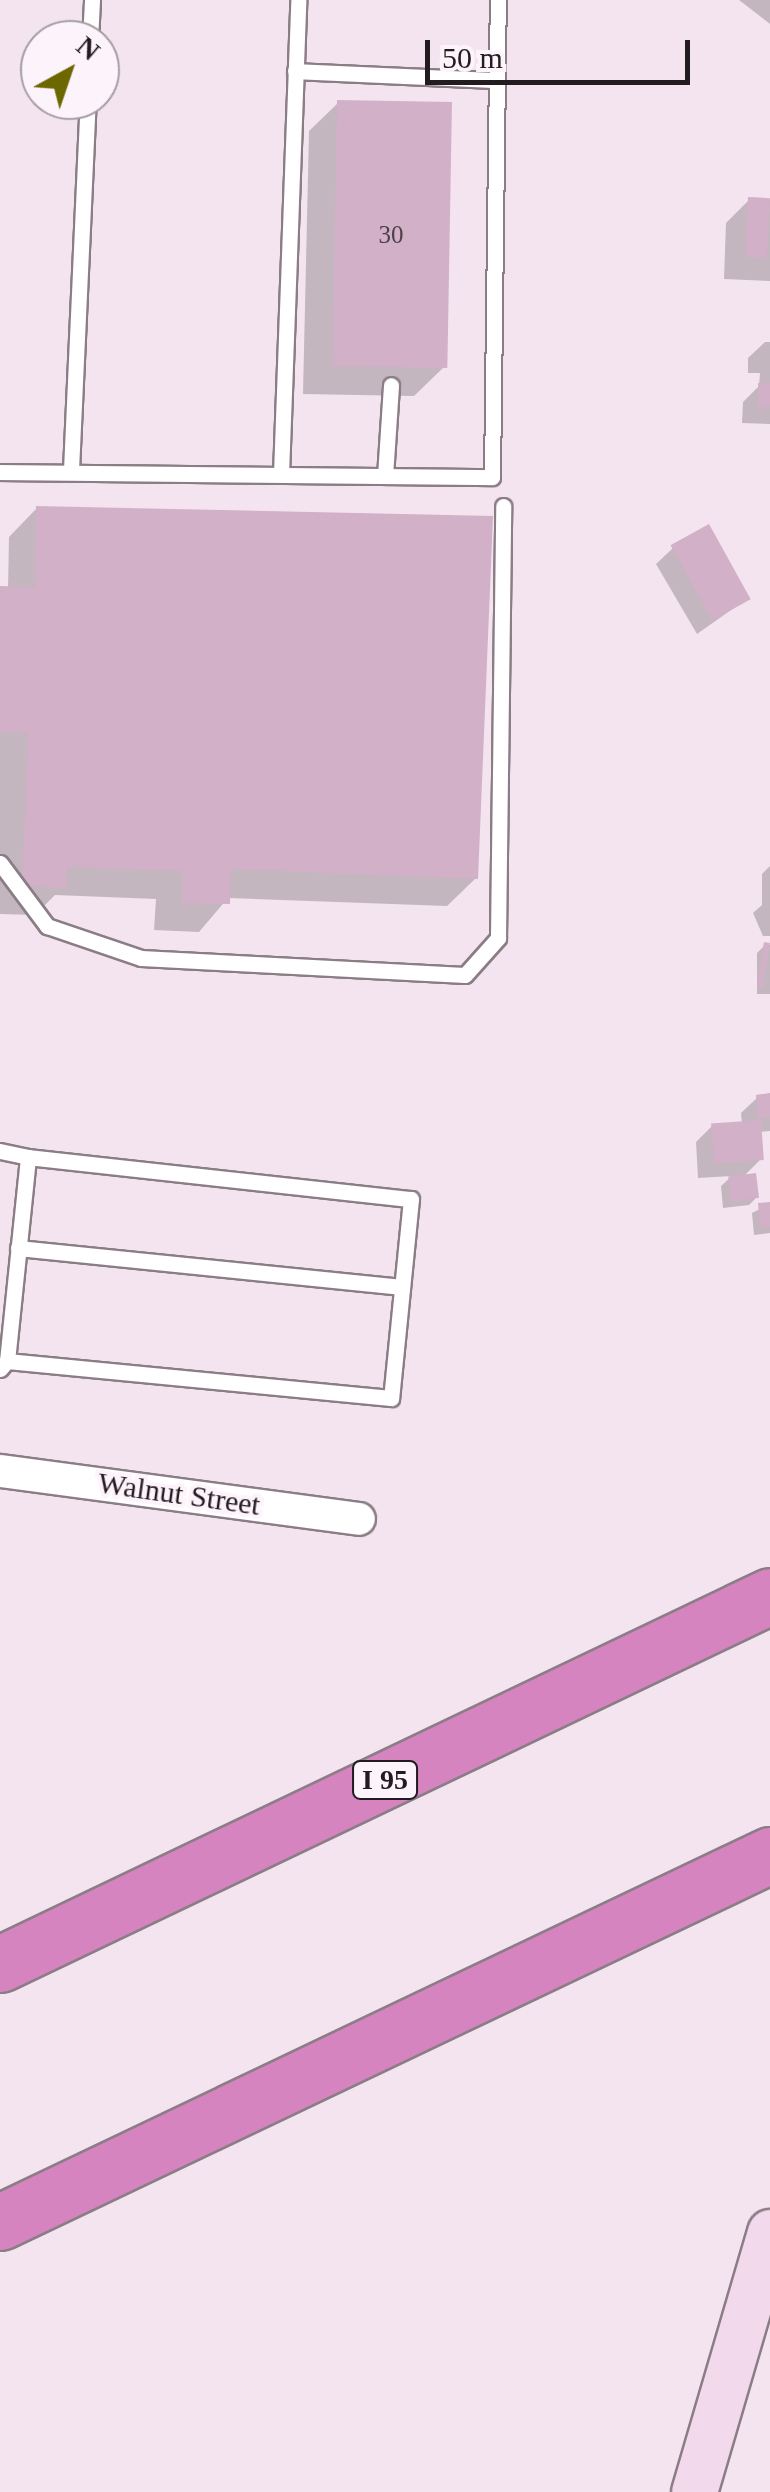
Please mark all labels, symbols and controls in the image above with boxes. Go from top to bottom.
north arrow [20,20,120,120]
scale bar [430,20,695,82]
text: N [71,30,106,67]
text: 50 m [442,41,503,74]
house number: 30 [378,220,404,250]
street label: Walnut Street [96,1465,262,1523]
road number: I 95 [350,1757,420,1803]

